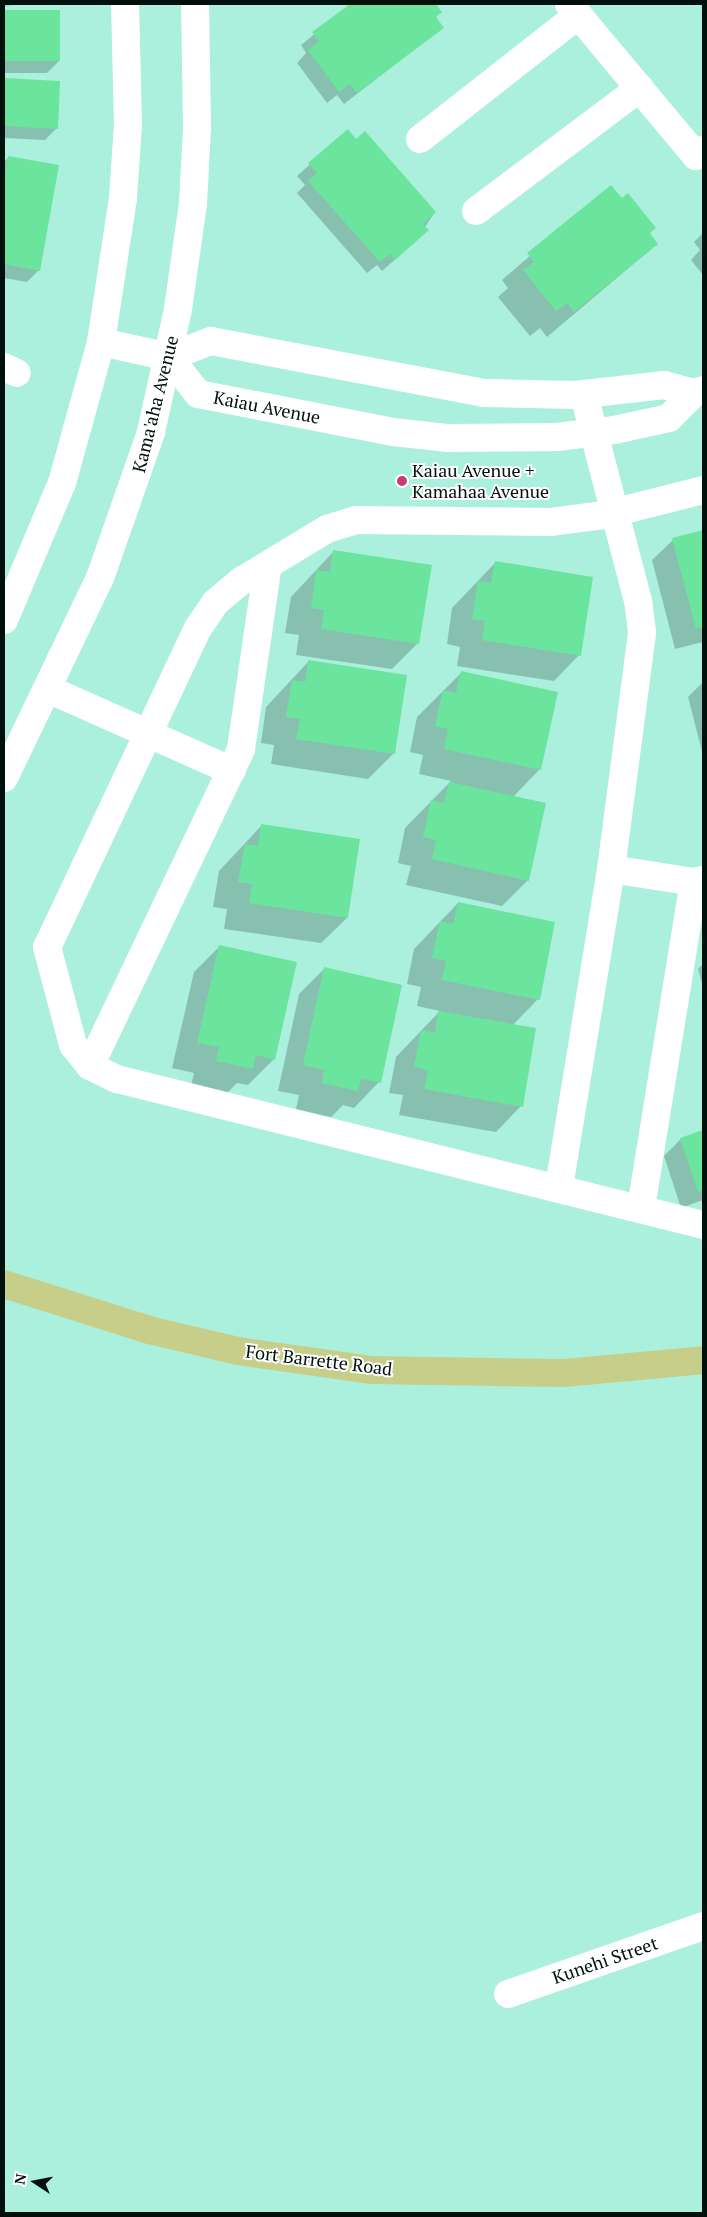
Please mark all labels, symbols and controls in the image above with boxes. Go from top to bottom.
street label: Kama'aha Avenue [127,333,183,475]
street label: Kaiau Avenue [212,386,322,428]
place label: Kaiau Avenue + Kamahaa Avenue [412,460,549,502]
marker: Kaiau Avenue + Kamahaa Avenue [396,475,408,487]
street label: Fort Barrette Road [244,1340,394,1380]
street label: Kunehi Street [549,1932,661,1988]
north arrow [10,2157,60,2207]
text: N [9,2172,30,2186]

